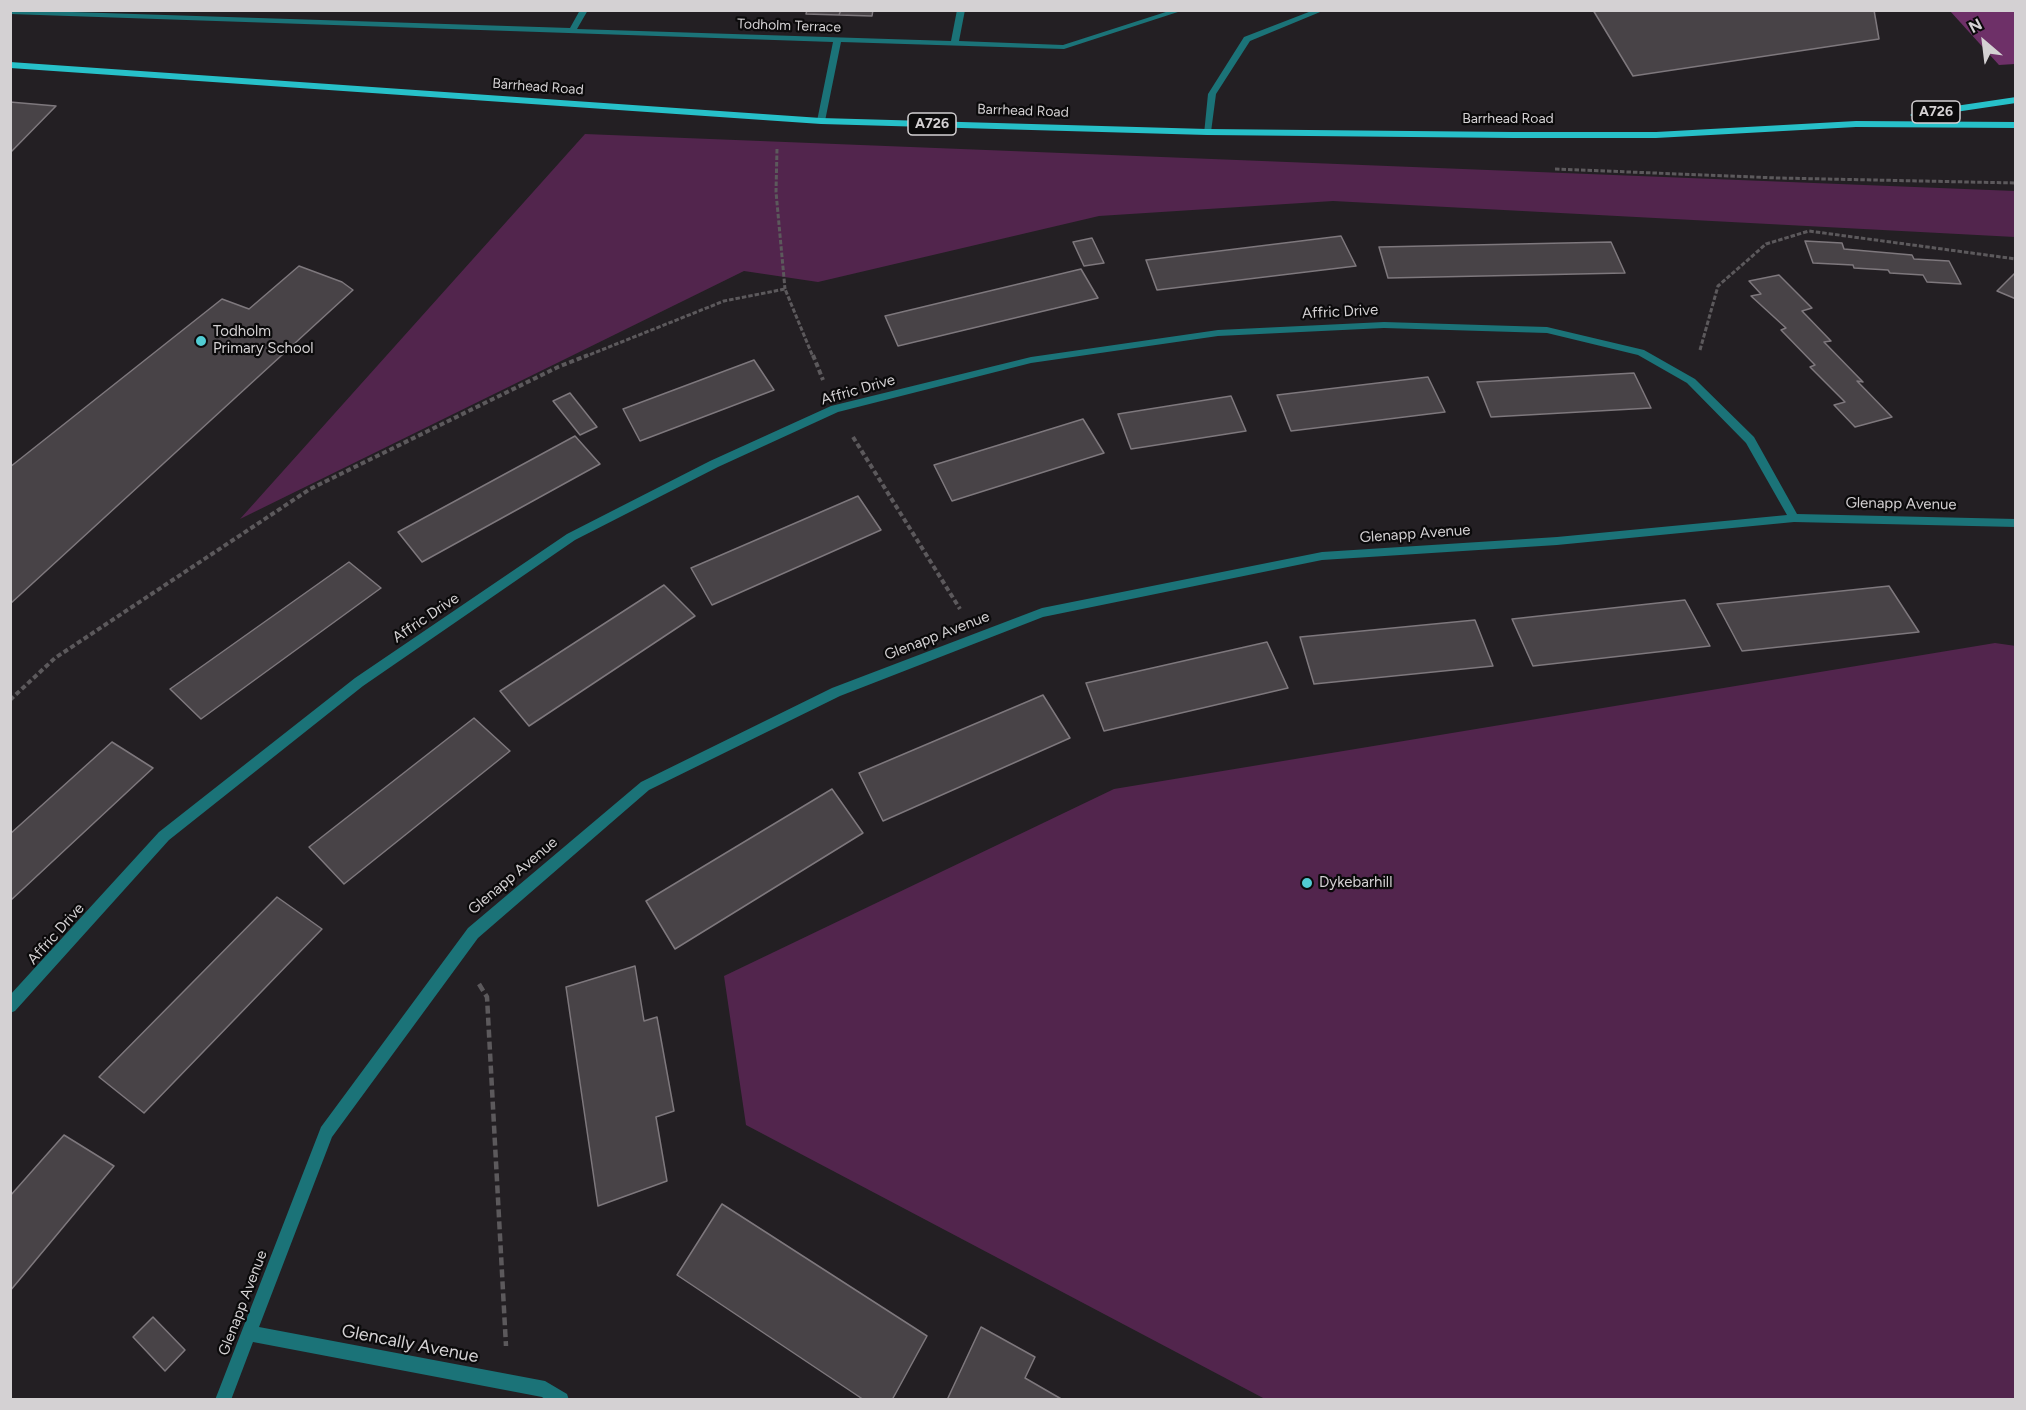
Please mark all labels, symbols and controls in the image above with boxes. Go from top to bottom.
north arrow [1954,12,2014,72]
text: N [1965,14,1985,37]
street label: Todholm Terrace [737,16,841,36]
street label: Barrhead Road [492,75,584,99]
street label: Barrhead Road [977,101,1069,121]
road number: A726 [1912,101,1960,123]
street label: Barrhead Road [1462,111,1554,127]
road number: A726 [908,113,956,135]
street label: Affric Drive [1301,301,1379,323]
place label: Todholm Primary School [213,323,314,358]
marker: Todholm Primary School [194,334,208,348]
street label: Affric Drive [819,371,897,409]
street label: Glenapp Avenue [1845,494,1957,514]
street label: Glenapp Avenue [1359,521,1471,547]
street label: Affric Drive [389,589,463,647]
street label: Glenapp Avenue [882,608,992,664]
street label: Glenapp Avenue [465,833,561,919]
place label: Dykebarhill [1319,874,1392,892]
marker: Dykebarhill [1300,876,1314,890]
street label: Affric Drive [24,900,88,968]
street label: Glenapp Avenue [215,1248,271,1358]
street label: Glencally Avenue [340,1320,480,1368]

